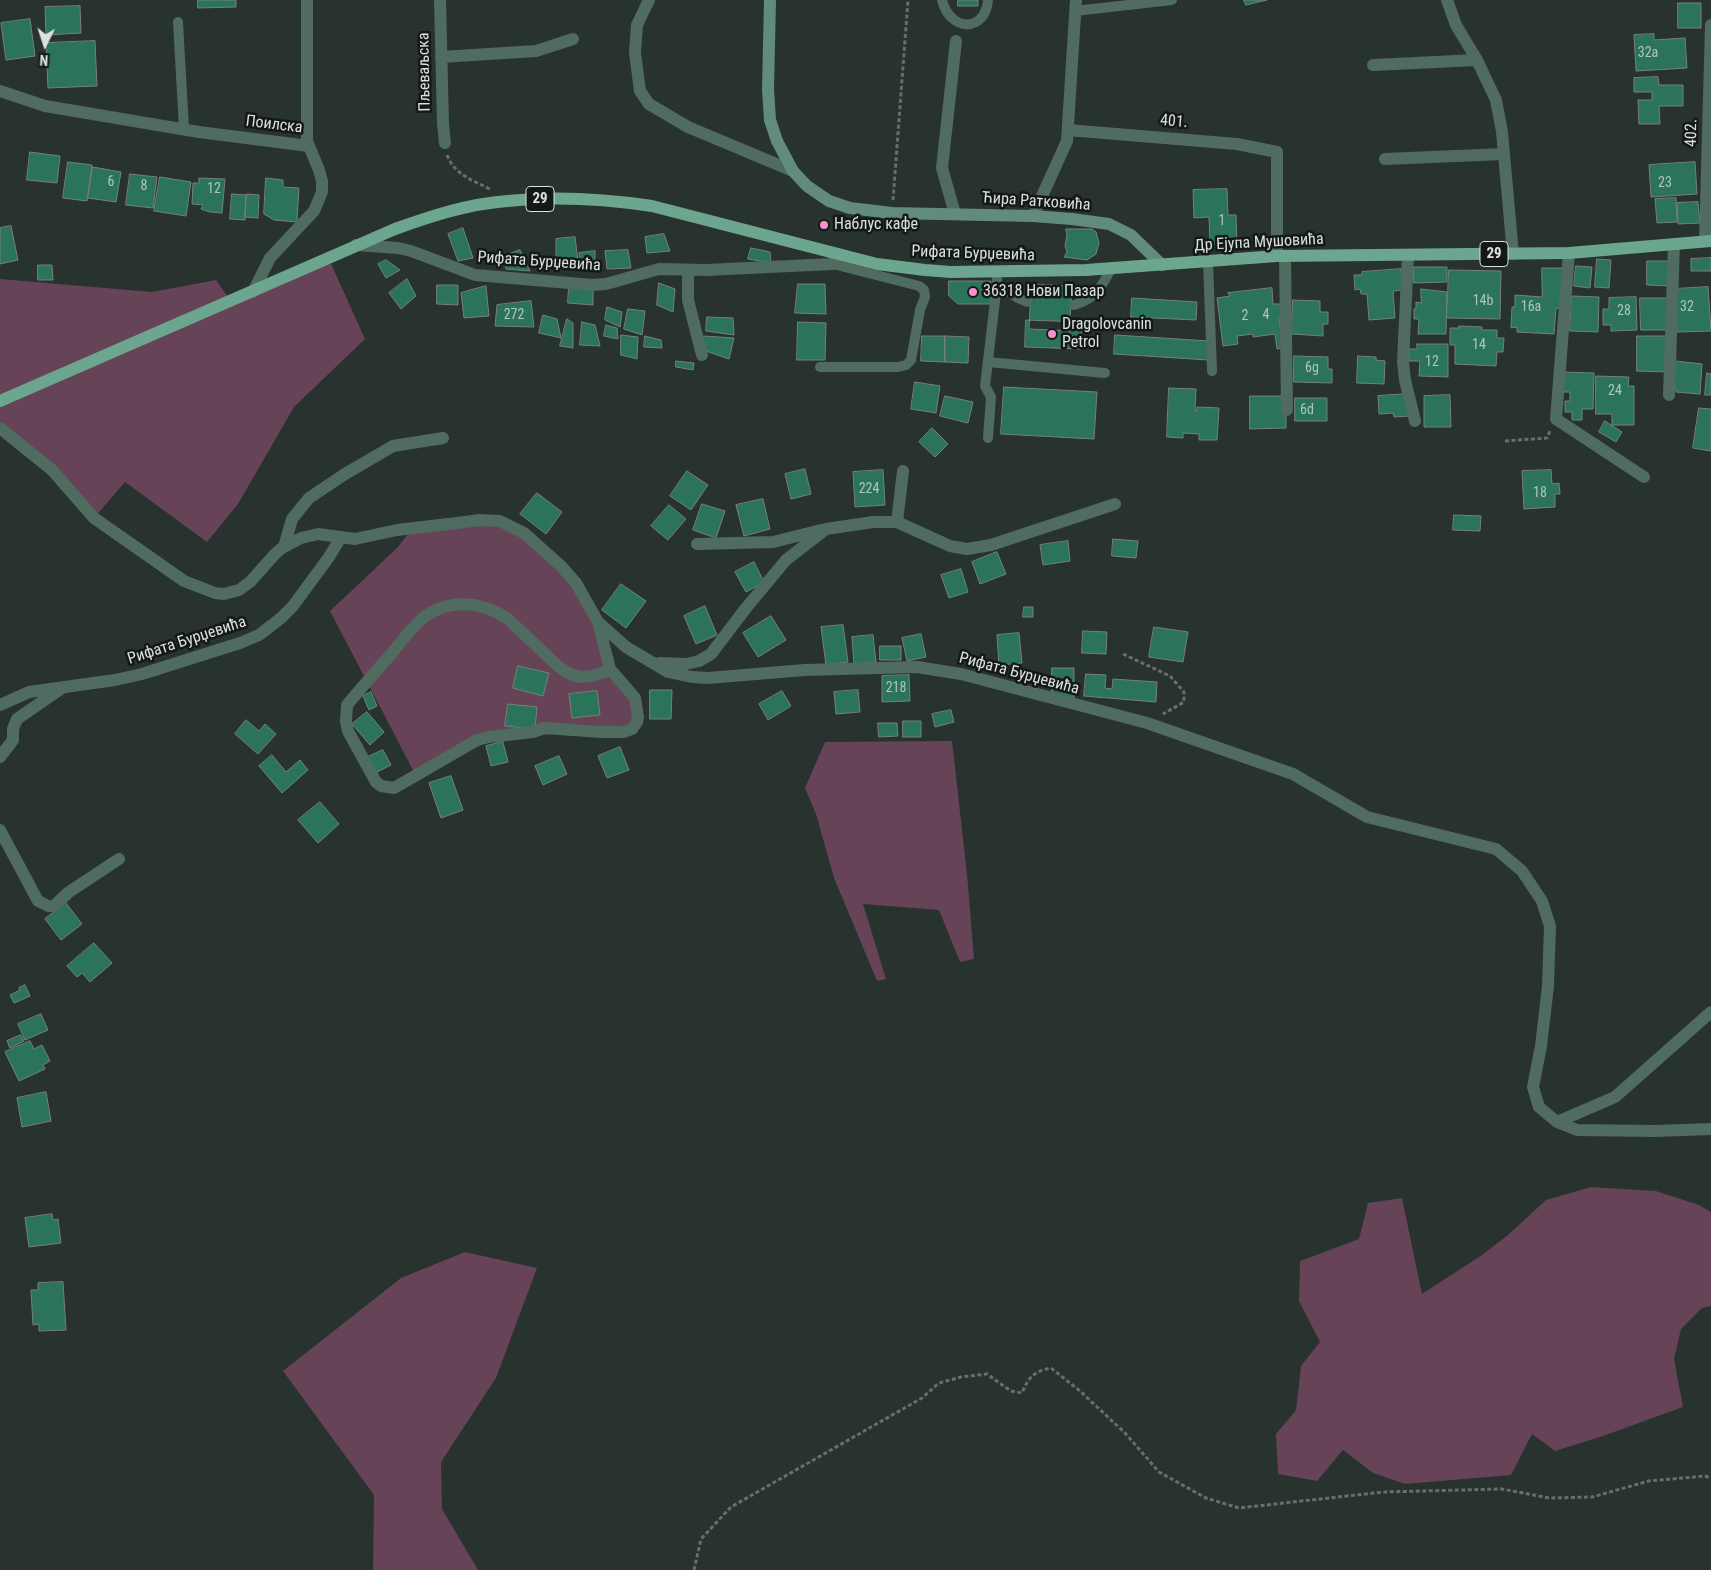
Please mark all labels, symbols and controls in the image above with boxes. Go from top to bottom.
north arrow [20,20,70,70]
street label: Пљеваљска [415,32,435,112]
house number: 32a [1638,45,1658,61]
text: N [39,52,49,68]
street label: 401. [1159,111,1189,133]
street label: Поилска [245,112,303,138]
street label: 402. [1682,119,1702,147]
house number: 6 [108,174,114,190]
house number: 23 [1658,175,1672,191]
house number: 8 [141,178,147,194]
house number: 12 [207,181,221,197]
road number: 29 [526,186,554,212]
street label: Ћира Ратковића [981,189,1091,215]
house number: 1 [1219,213,1225,229]
place label: Наблус кафе [834,215,918,235]
marker: Наблус кафе [818,219,830,231]
street label: Др Ејупа Мушовића [1194,230,1324,256]
street label: Рифата Бурџевића [911,242,1035,266]
road number: 29 [1480,242,1508,266]
street label: Рифата Бурџевића [477,248,601,276]
place label: 36318 Нови Пазар [983,282,1104,302]
marker: 36318 Нови Пазар [967,286,979,298]
house number: 14b [1473,293,1493,309]
house number: 16a [1521,299,1541,315]
house number: 32 [1680,299,1694,315]
house number: 28 [1617,303,1631,319]
house number: 272 [504,307,524,323]
house number: 4 [1263,307,1269,323]
house number: 2 [1242,308,1248,324]
place label: Dragolovcanin Petrol [1062,315,1152,353]
marker: Dragolovcanin Petrol [1046,328,1058,340]
house number: 14 [1472,337,1486,353]
house number: 12 [1425,354,1439,370]
house number: 6g [1305,360,1319,376]
house number: 24 [1608,383,1622,399]
house number: 6d [1300,402,1314,418]
house number: 224 [859,481,879,497]
house number: 18 [1533,485,1547,501]
street label: Рифата Бурџевића [125,613,249,669]
street label: Рифата Бурџевића [957,649,1081,699]
house number: 218 [886,680,906,696]

